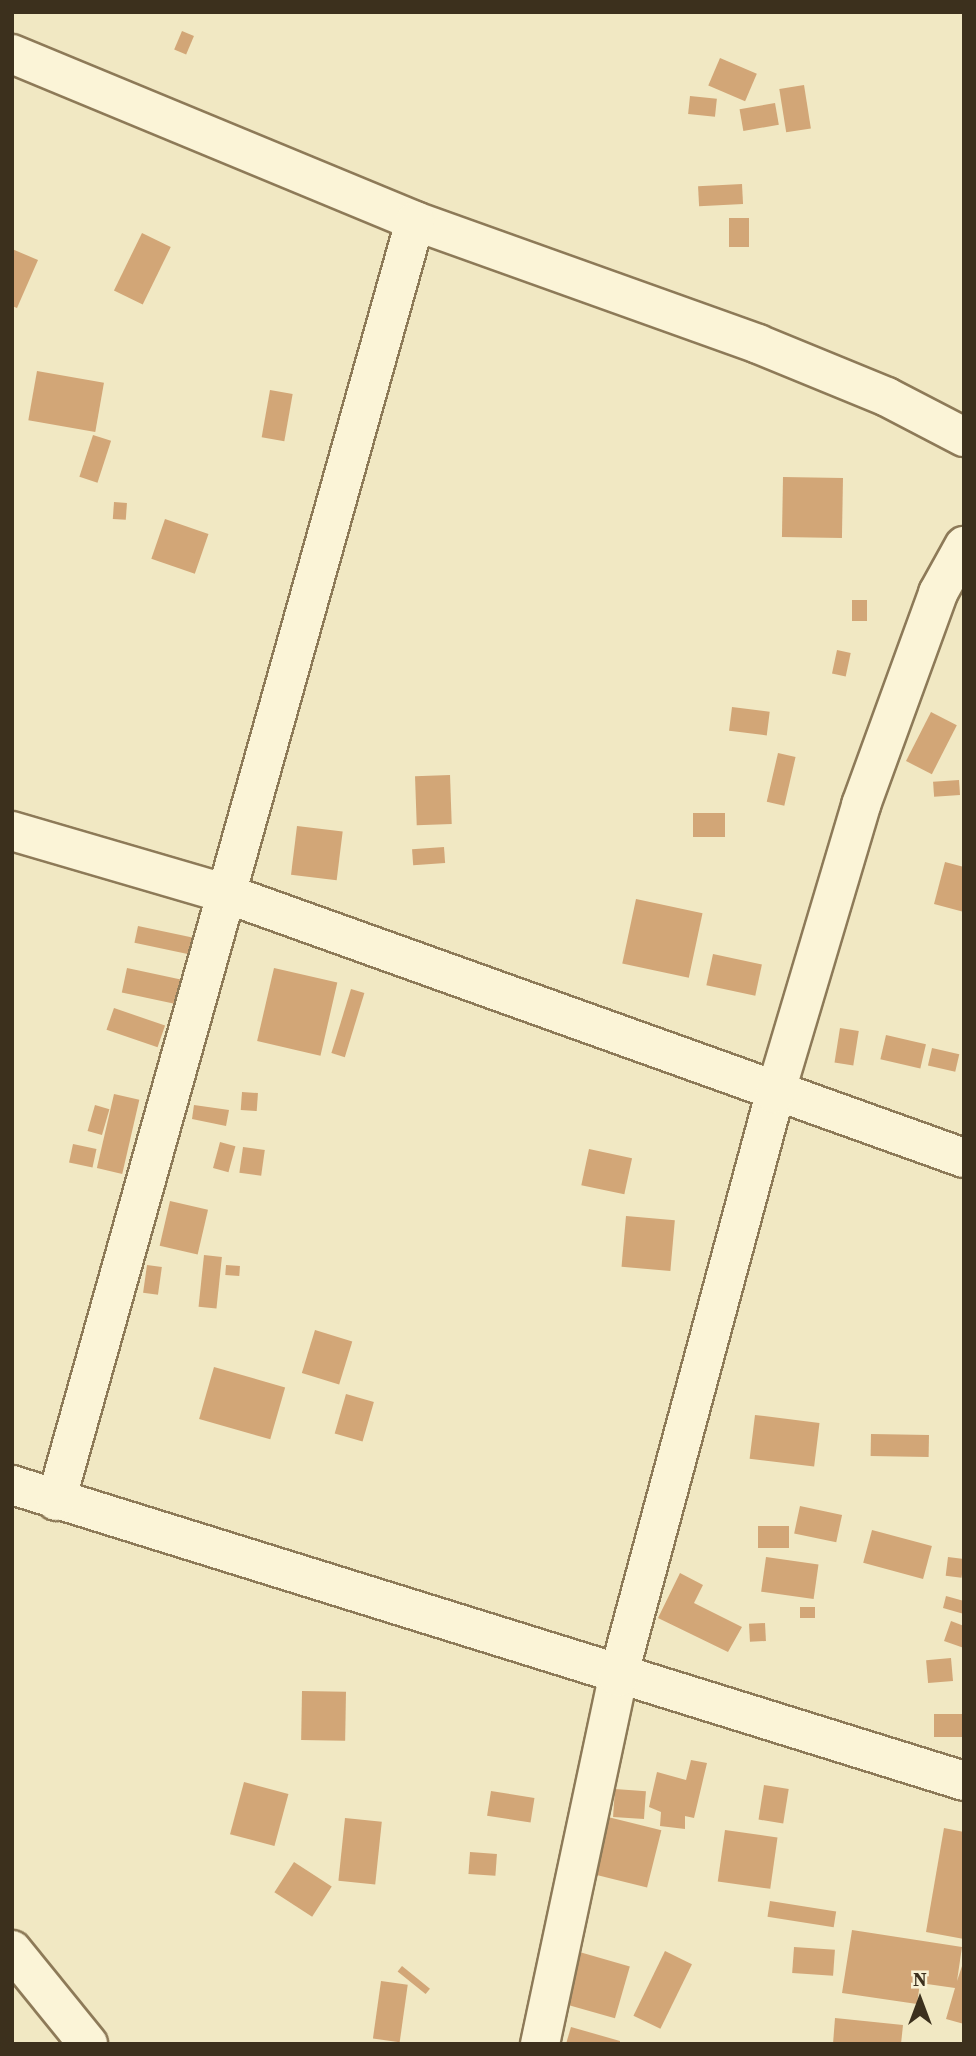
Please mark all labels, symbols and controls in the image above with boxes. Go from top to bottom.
north arrow [885,1965,955,2035]
text: N [913,1966,927,1992]

